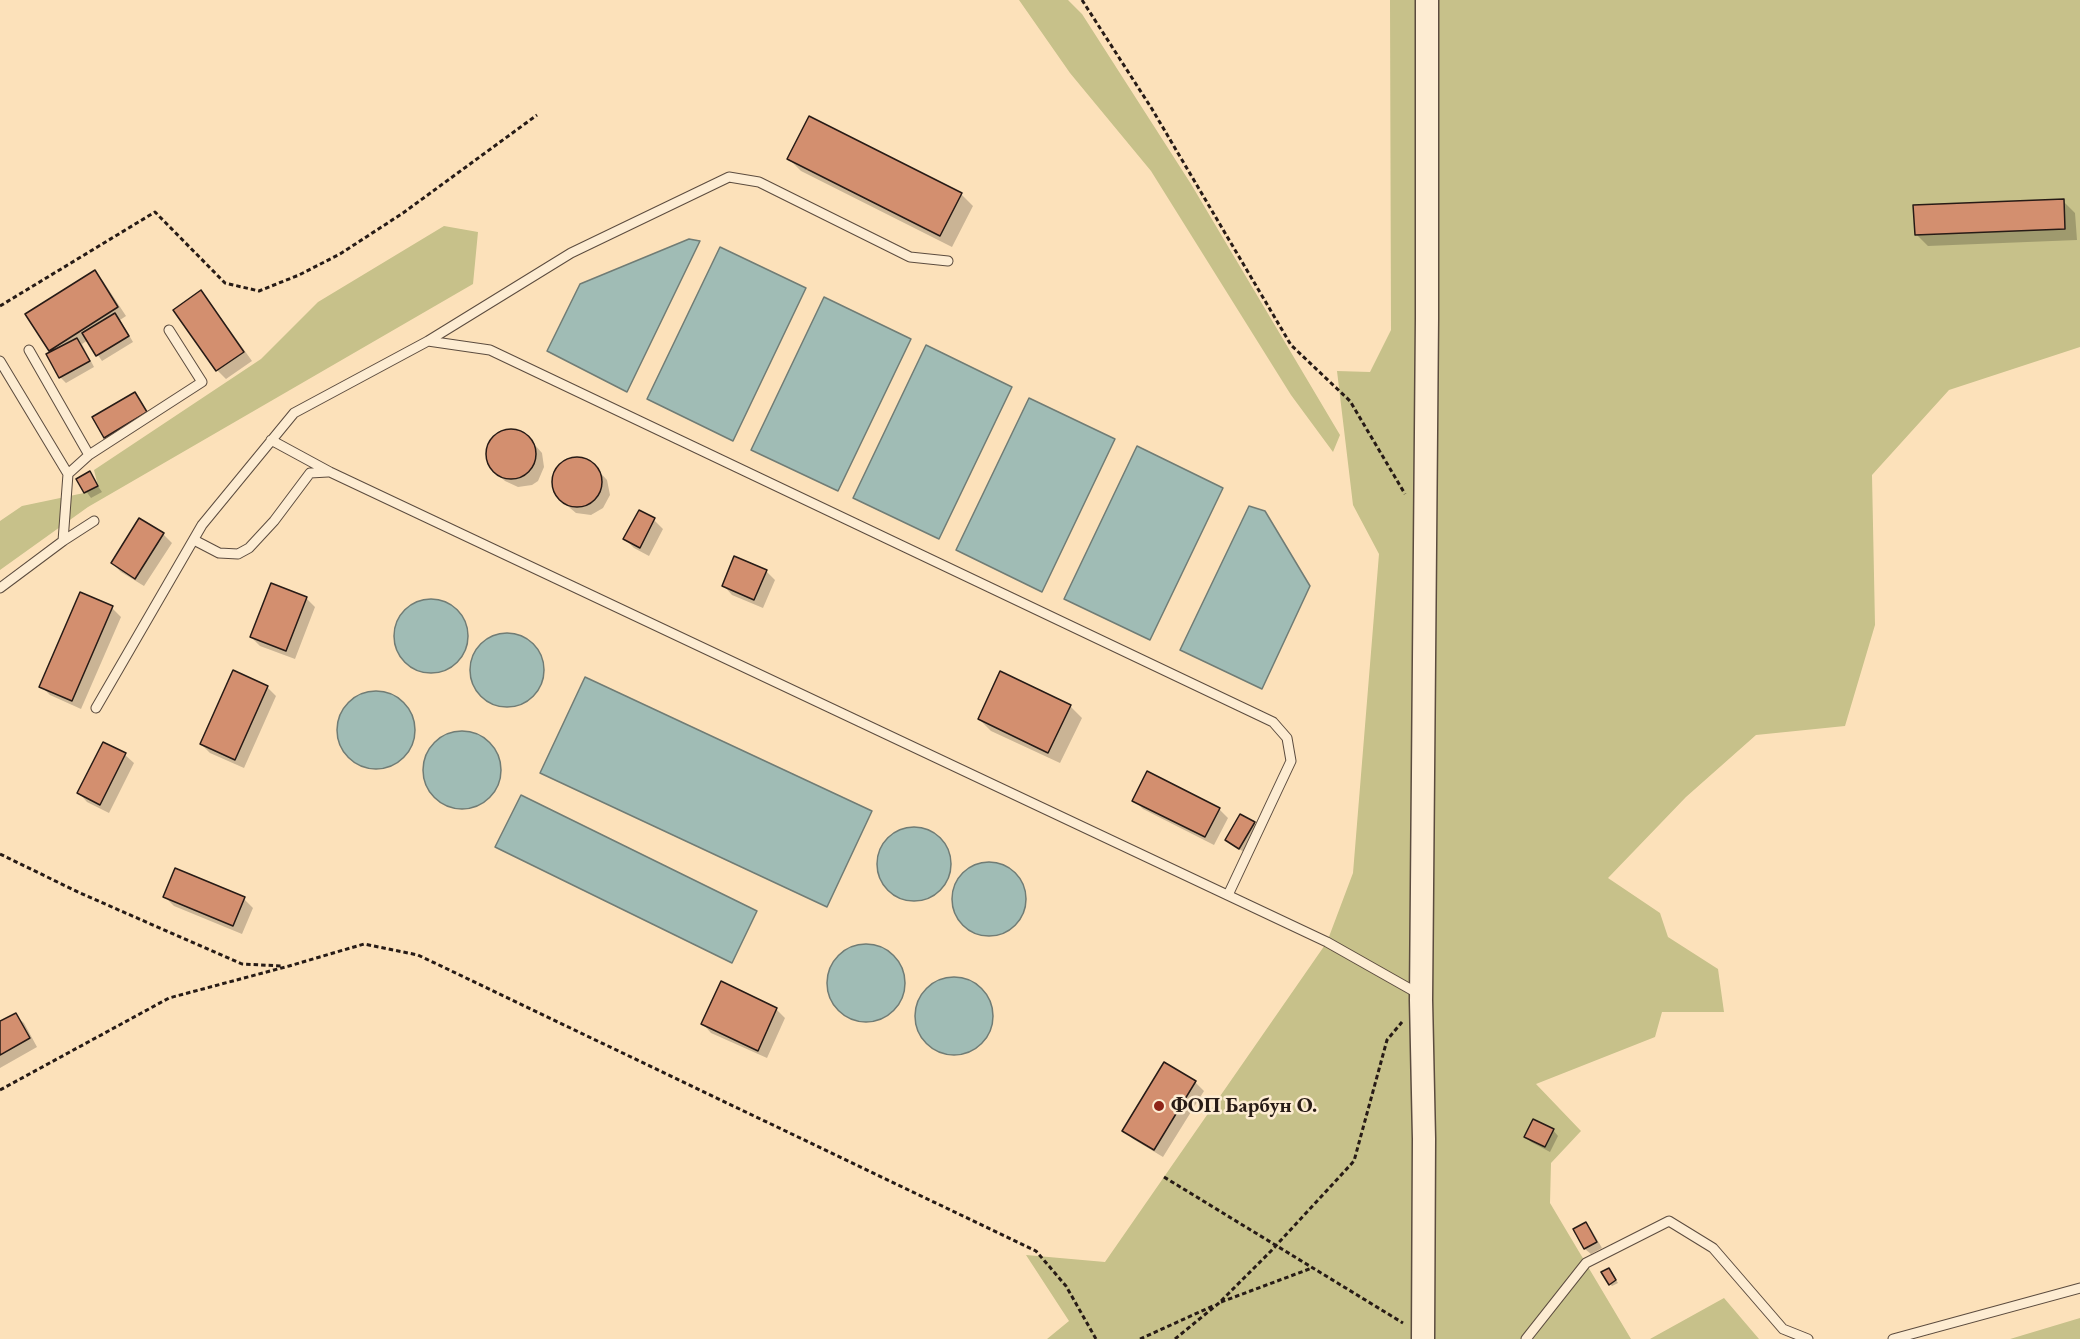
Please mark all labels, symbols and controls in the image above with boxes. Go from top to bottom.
place label: ФОП Барбун О. [1171,1093,1317,1119]
marker: ФОП Барбун О. [1152,1099,1166,1113]

